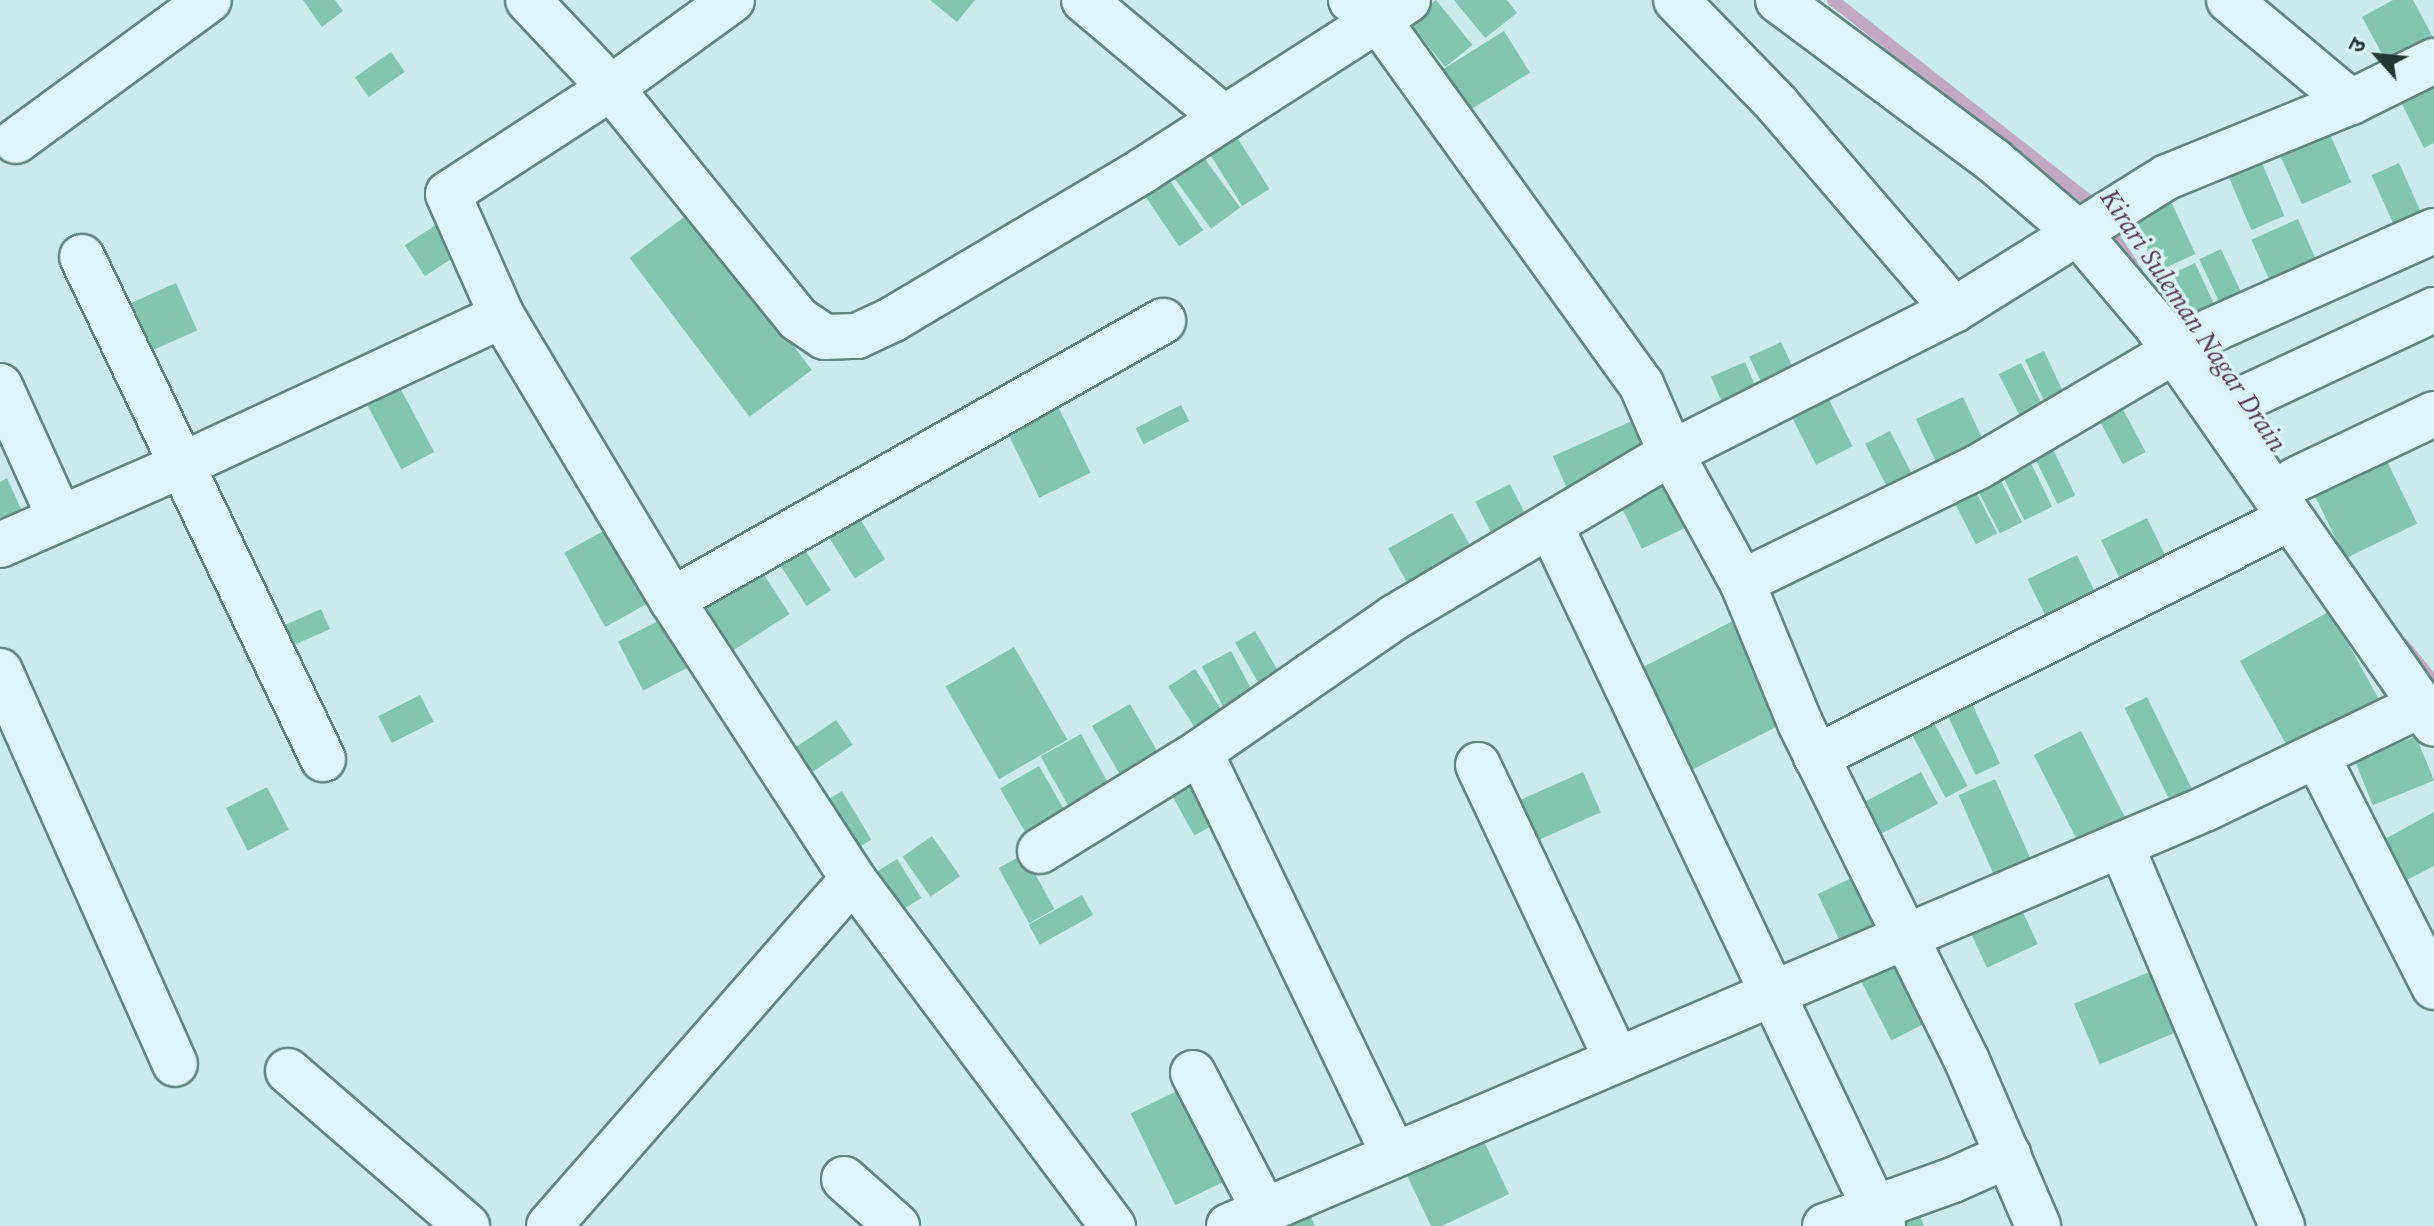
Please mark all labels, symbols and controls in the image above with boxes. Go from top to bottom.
north arrow [2338,16,2418,96]
text: उ [2340,33,2373,58]
water label: Kirari Suleman Nagar Drain [2093,184,2293,458]

